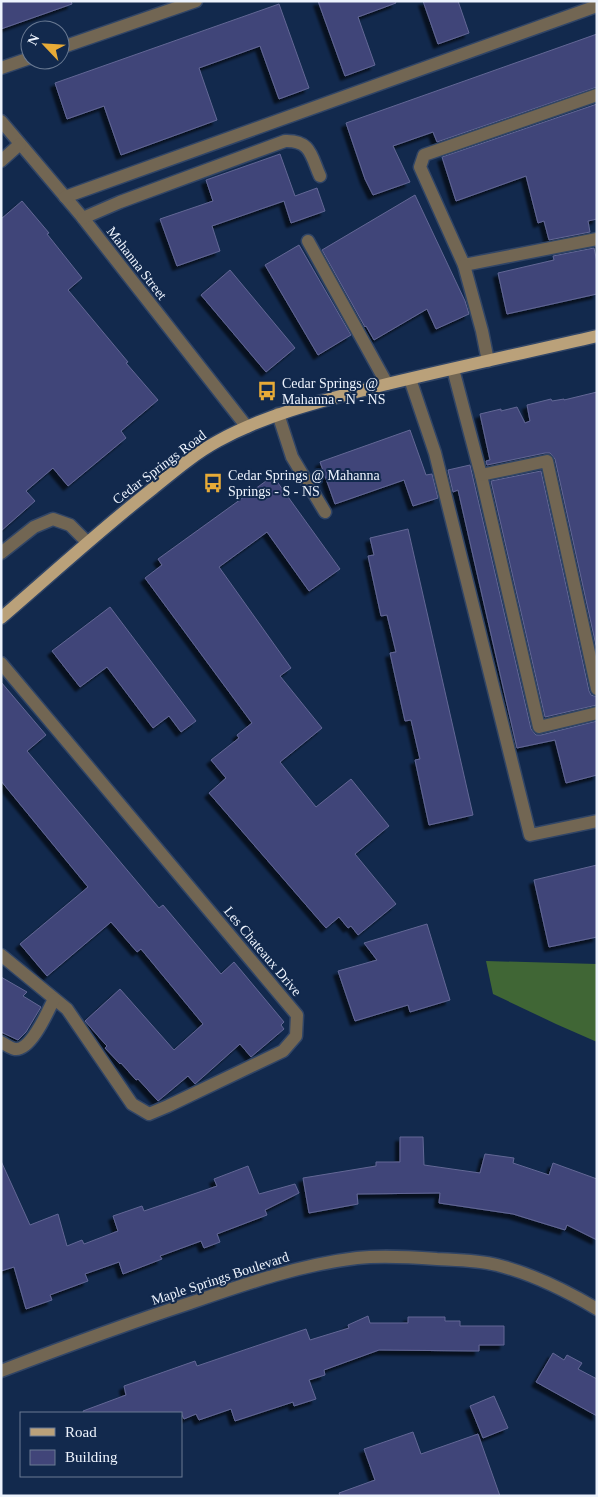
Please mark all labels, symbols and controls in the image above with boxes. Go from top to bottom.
north arrow [20,20,70,70]
text: N [25,32,43,47]
street label: Mahanna Street [104,224,170,303]
place label: Cedar Springs @ Mahanna - N - NS [282,376,385,407]
bus stop icon: Cedar Springs @ Mahanna - N - NS [256,380,278,402]
street label: Cedar Springs Road [110,427,209,507]
place label: Cedar Springs @ Mahanna Springs - S - NS [228,468,380,499]
bus stop icon: Cedar Springs @ Mahanna Springs - S - NS [202,472,224,494]
street label: Les Chateaux Drive [221,904,304,999]
street label: Maple Springs Boulevard [149,1249,291,1308]
legend [20,1412,182,1477]
text: Road [65,1424,97,1440]
text: Building [65,1449,118,1465]

